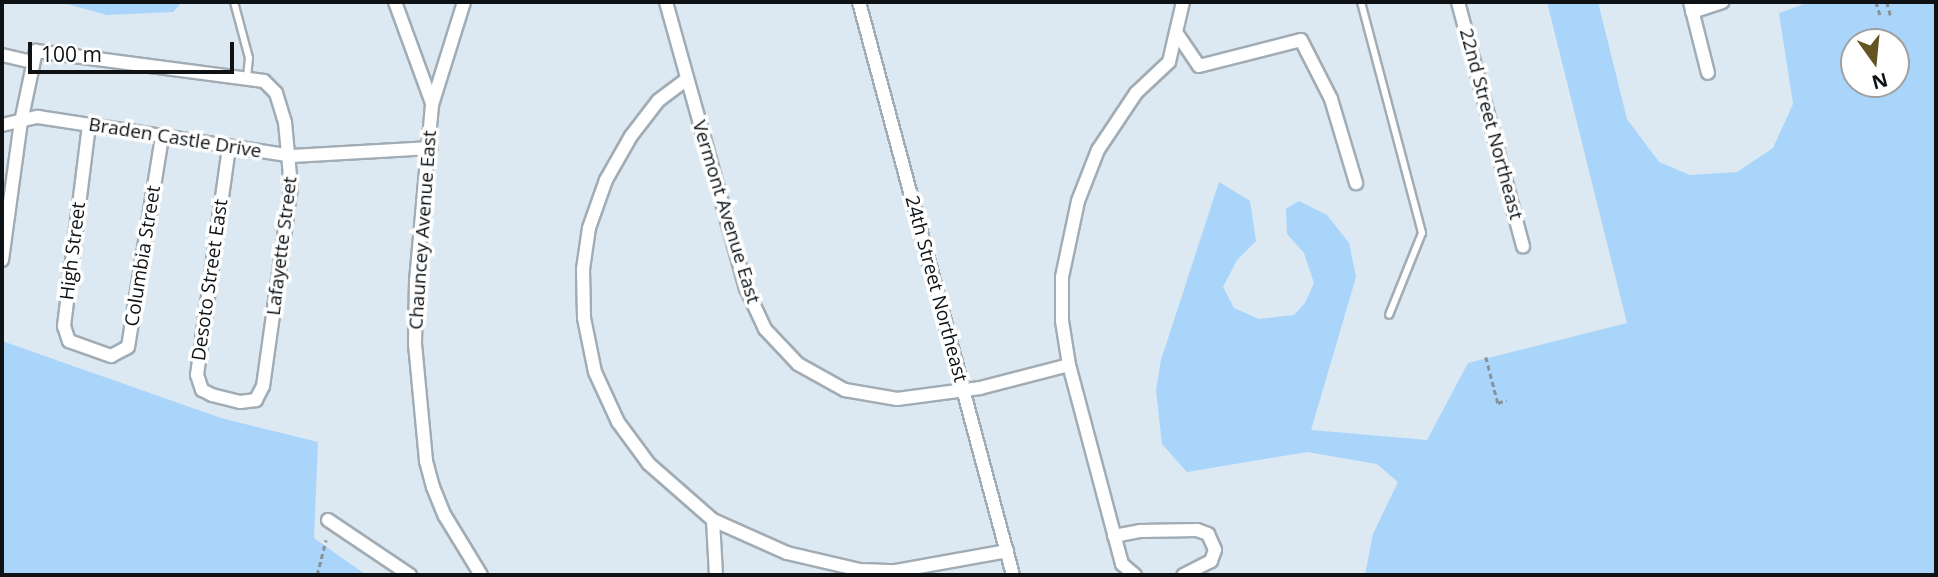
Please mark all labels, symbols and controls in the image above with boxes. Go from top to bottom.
street label: 22nd Street Northeast [1455,26,1527,222]
scale bar [32,28,238,72]
north arrow [1840,28,1910,98]
text: 100 m [41,40,102,68]
text: N [1869,67,1891,96]
street label: Braden Castle Drive [87,113,263,163]
street label: Vermont Avenue East [687,118,765,306]
street label: Chauncey Avenue East [405,130,441,330]
street label: Lafayette Street [262,175,302,317]
street label: Columbia Street [121,184,165,328]
street label: 24th Street Northeast [900,193,972,385]
street label: Desoto Street East [187,198,233,362]
street label: High Street [56,201,90,301]

